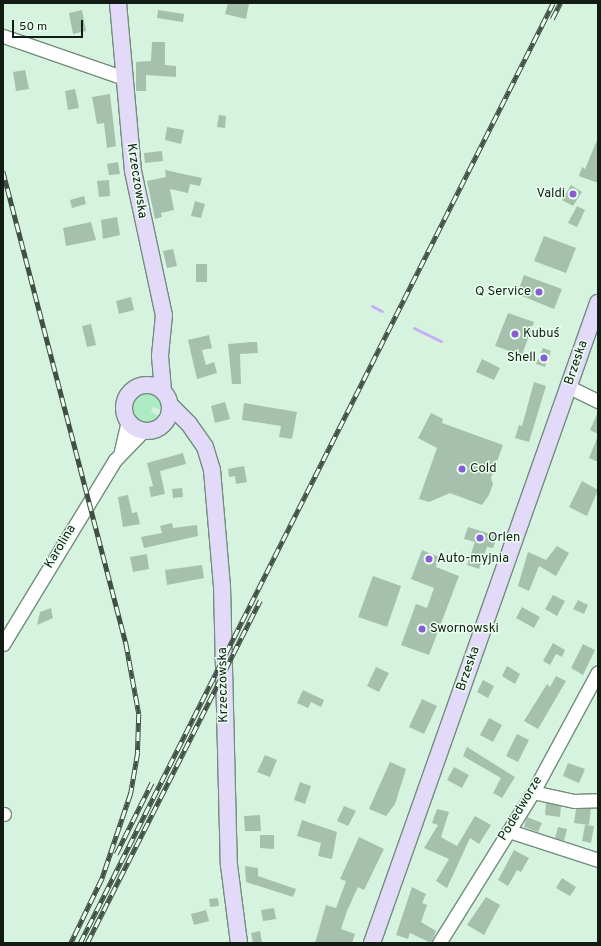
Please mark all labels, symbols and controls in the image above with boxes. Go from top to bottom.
scale bar [14,12,85,38]
text: 50 m [19,19,47,35]
street label: Krzeczowska [122,142,150,220]
place label: Valdi [537,186,565,202]
marker: Valdi [568,189,578,199]
place label: Q Service [475,284,531,300]
marker: Q Service [534,287,544,297]
place label: Kubuś [523,326,560,342]
marker: Kubuś [510,329,520,339]
street label: Brzeska [562,339,592,387]
place label: Shell [507,350,536,366]
marker: Shell [539,353,549,363]
place label: Cold [470,461,496,477]
marker: Cold [457,464,467,474]
street label: Karolina [42,522,80,572]
place label: Orlen [488,530,520,546]
marker: Orlen [475,533,485,543]
place label: Auto-myjnia [437,551,509,567]
marker: Auto-myjnia [424,554,434,564]
place label: Swornowski [430,621,499,637]
marker: Swornowski [417,624,427,634]
street label: Brzeska [454,645,484,693]
street label: Krzeczowska [216,647,232,723]
street label: Podedworze [496,774,546,844]

